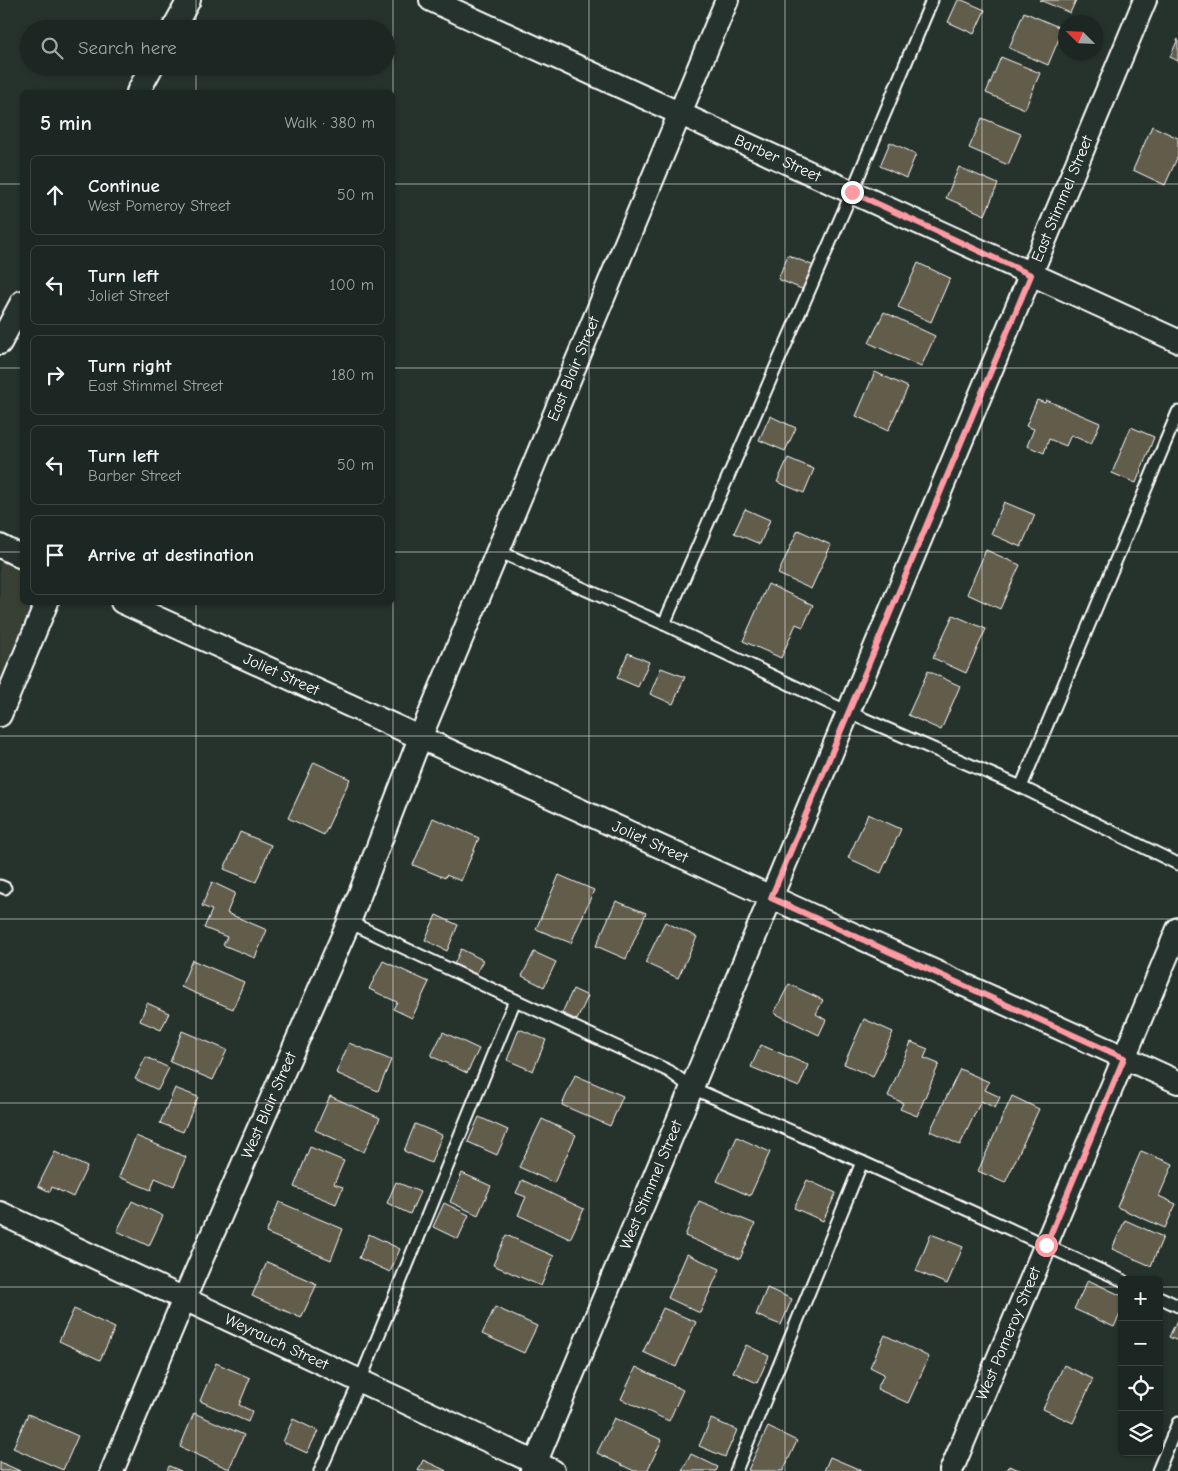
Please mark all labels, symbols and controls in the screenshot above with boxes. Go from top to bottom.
north arrow [1058,15,1103,60]
search box [20,20,395,75]
icon: search [38,34,66,62]
text: Search here [78,37,177,59]
text: 5 min [40,111,92,135]
text: Walk · 380 m [285,114,375,132]
street label: Barber Street [732,131,824,186]
street label: East Stimmel Street [1028,133,1097,265]
text: Continue [88,175,160,197]
icon: ahead [41,181,69,209]
route end [841,181,864,204]
text: 50 m [337,186,374,204]
text: West Pomeroy Street [88,197,230,215]
text: Turn left [88,265,159,287]
icon: left [41,271,69,299]
text: 100 m [330,276,374,294]
text: Joliet Street [88,287,169,305]
street label: East Blair Street [544,313,603,424]
text: Turn right [88,355,172,377]
icon: right [41,361,69,389]
text: 180 m [331,366,374,384]
text: East Stimmel Street [88,377,223,395]
text: Turn left [88,445,159,467]
icon: left [41,451,69,479]
text: 50 m [337,456,374,474]
text: Barber Street [88,467,181,485]
icon: arrive [41,541,69,569]
text: Arrive at destination [88,544,254,566]
street label: Joliet Street [241,649,322,700]
street label: Joliet Street [609,817,691,867]
street label: West Blair Street [238,1049,300,1161]
street label: West Stimmel Street [616,1117,686,1252]
route start [1035,1234,1058,1257]
street label: West Pomeroy Street [973,1264,1045,1403]
map controls [1118,1276,1163,1456]
button: + [1118,1276,1163,1321]
street label: Weyrauch Street [222,1310,331,1374]
button: − [1118,1321,1163,1366]
button: locate [1118,1366,1163,1411]
button: layers [1118,1411,1163,1456]

